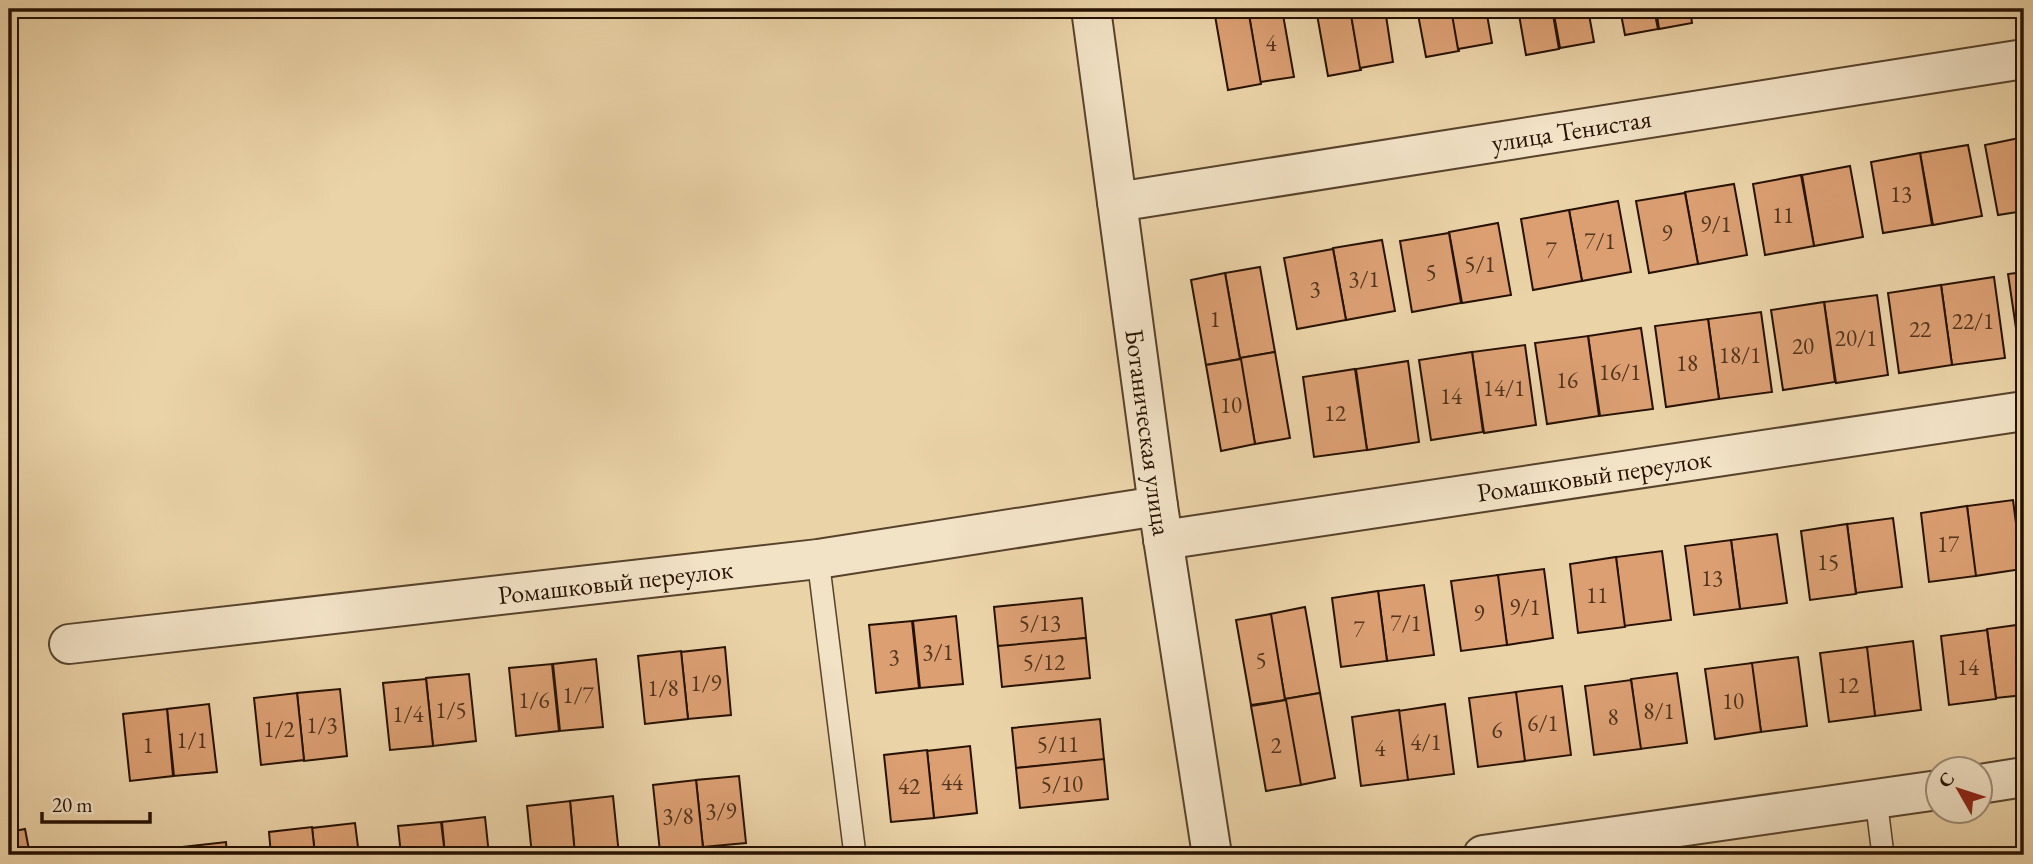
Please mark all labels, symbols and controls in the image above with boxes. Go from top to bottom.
house number: 4 [1265,28,1277,58]
street label: улица Тенистая [1489,101,1654,160]
house number: 13 [1890,179,1912,209]
house number: 11 [1772,200,1794,230]
house number: 9/1 [1700,209,1732,239]
house number: 9 [1661,218,1673,248]
house number: 7/1 [1584,226,1616,256]
house number: 7 [1545,235,1557,265]
house number: 5/1 [1464,249,1496,279]
house number: 5 [1425,257,1437,287]
house number: 3/1 [1348,264,1380,294]
house number: 3 [1309,274,1321,304]
house number: 1 [1209,304,1221,334]
house number: 22/1 [1952,306,1994,336]
house number: 22 [1909,314,1931,344]
house number: 20/1 [1835,323,1877,353]
street label: Ботаническая улица [1117,327,1179,538]
house number: 20 [1792,331,1814,361]
house number: 18/1 [1719,340,1761,370]
house number: 18 [1676,348,1698,378]
house number: 16/1 [1599,357,1641,387]
house number: 16 [1556,365,1578,395]
house number: 14/1 [1483,373,1525,403]
house number: 14 [1440,381,1463,411]
house number: 10 [1220,390,1242,420]
house number: 12 [1324,398,1346,428]
street label: Ромашковый переулок [1475,441,1714,510]
house number: 17 [1937,529,1960,559]
house number: 15 [1817,547,1839,577]
street label: Ромашковый переулок [496,552,735,612]
house number: 13 [1701,563,1723,593]
house number: 11 [1586,580,1608,610]
house number: 9/1 [1509,592,1541,622]
house number: 9 [1473,598,1485,628]
house number: 5/13 [1019,608,1061,638]
house number: 7/1 [1390,608,1422,638]
house number: 7 [1353,614,1365,644]
house number: 3/1 [922,637,954,667]
house number: 3 [888,642,900,672]
house number: 5 [1255,645,1267,675]
house number: 5/12 [1023,647,1065,677]
house number: 14 [1957,652,1980,682]
house number: 1/9 [690,668,722,698]
house number: 12 [1837,670,1859,700]
house number: 1/8 [647,673,679,703]
house number: 1/7 [562,680,595,710]
house number: 1/6 [518,685,550,715]
house number: 10 [1722,686,1744,716]
house number: 1/5 [435,695,467,725]
house number: 8/1 [1643,696,1675,726]
house number: 1/4 [392,699,425,729]
house number: 8 [1607,702,1619,732]
house number: 6/1 [1527,708,1559,738]
house number: 1/3 [306,710,338,740]
house number: 1/2 [263,714,295,744]
house number: 6 [1491,715,1503,745]
house number: 1/1 [176,725,208,755]
house number: 4/1 [1410,727,1442,757]
house number: 5/11 [1037,729,1079,759]
house number: 1 [142,730,154,760]
house number: 2 [1270,730,1282,760]
house number: 4 [1374,733,1386,763]
north arrow [1924,756,1994,826]
house number: 44 [941,767,964,797]
text: С [1932,767,1960,793]
house number: 5/10 [1041,769,1083,799]
house number: 42 [898,771,920,801]
scale bar [42,780,150,824]
text: 20 m [52,791,93,818]
house number: 3/9 [705,796,737,826]
house number: 3/8 [662,801,694,831]

